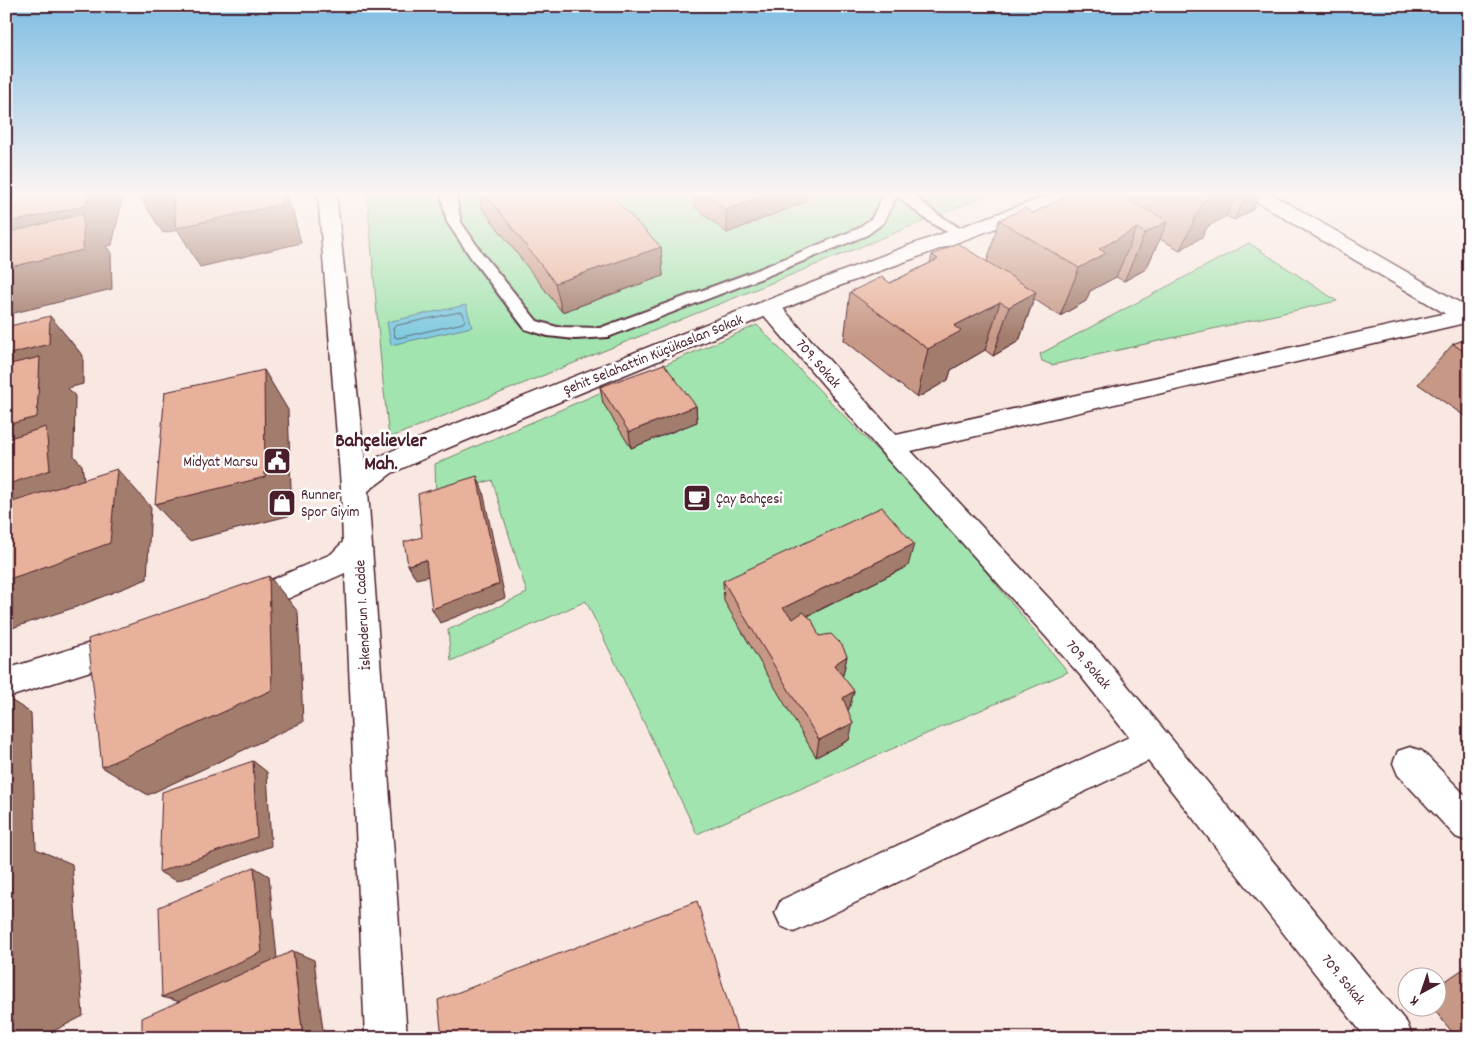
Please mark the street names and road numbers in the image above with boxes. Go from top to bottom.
street label: Şehit Selahattin Küçükaslan Sokak [561,310,747,402]
street label: 709. Sokak [790,335,845,394]
street label: İskenderun 1. Cadde [350,559,378,671]
street label: 709. Sokak [1060,636,1115,695]
street label: 709. Sokak [1315,950,1370,1010]

